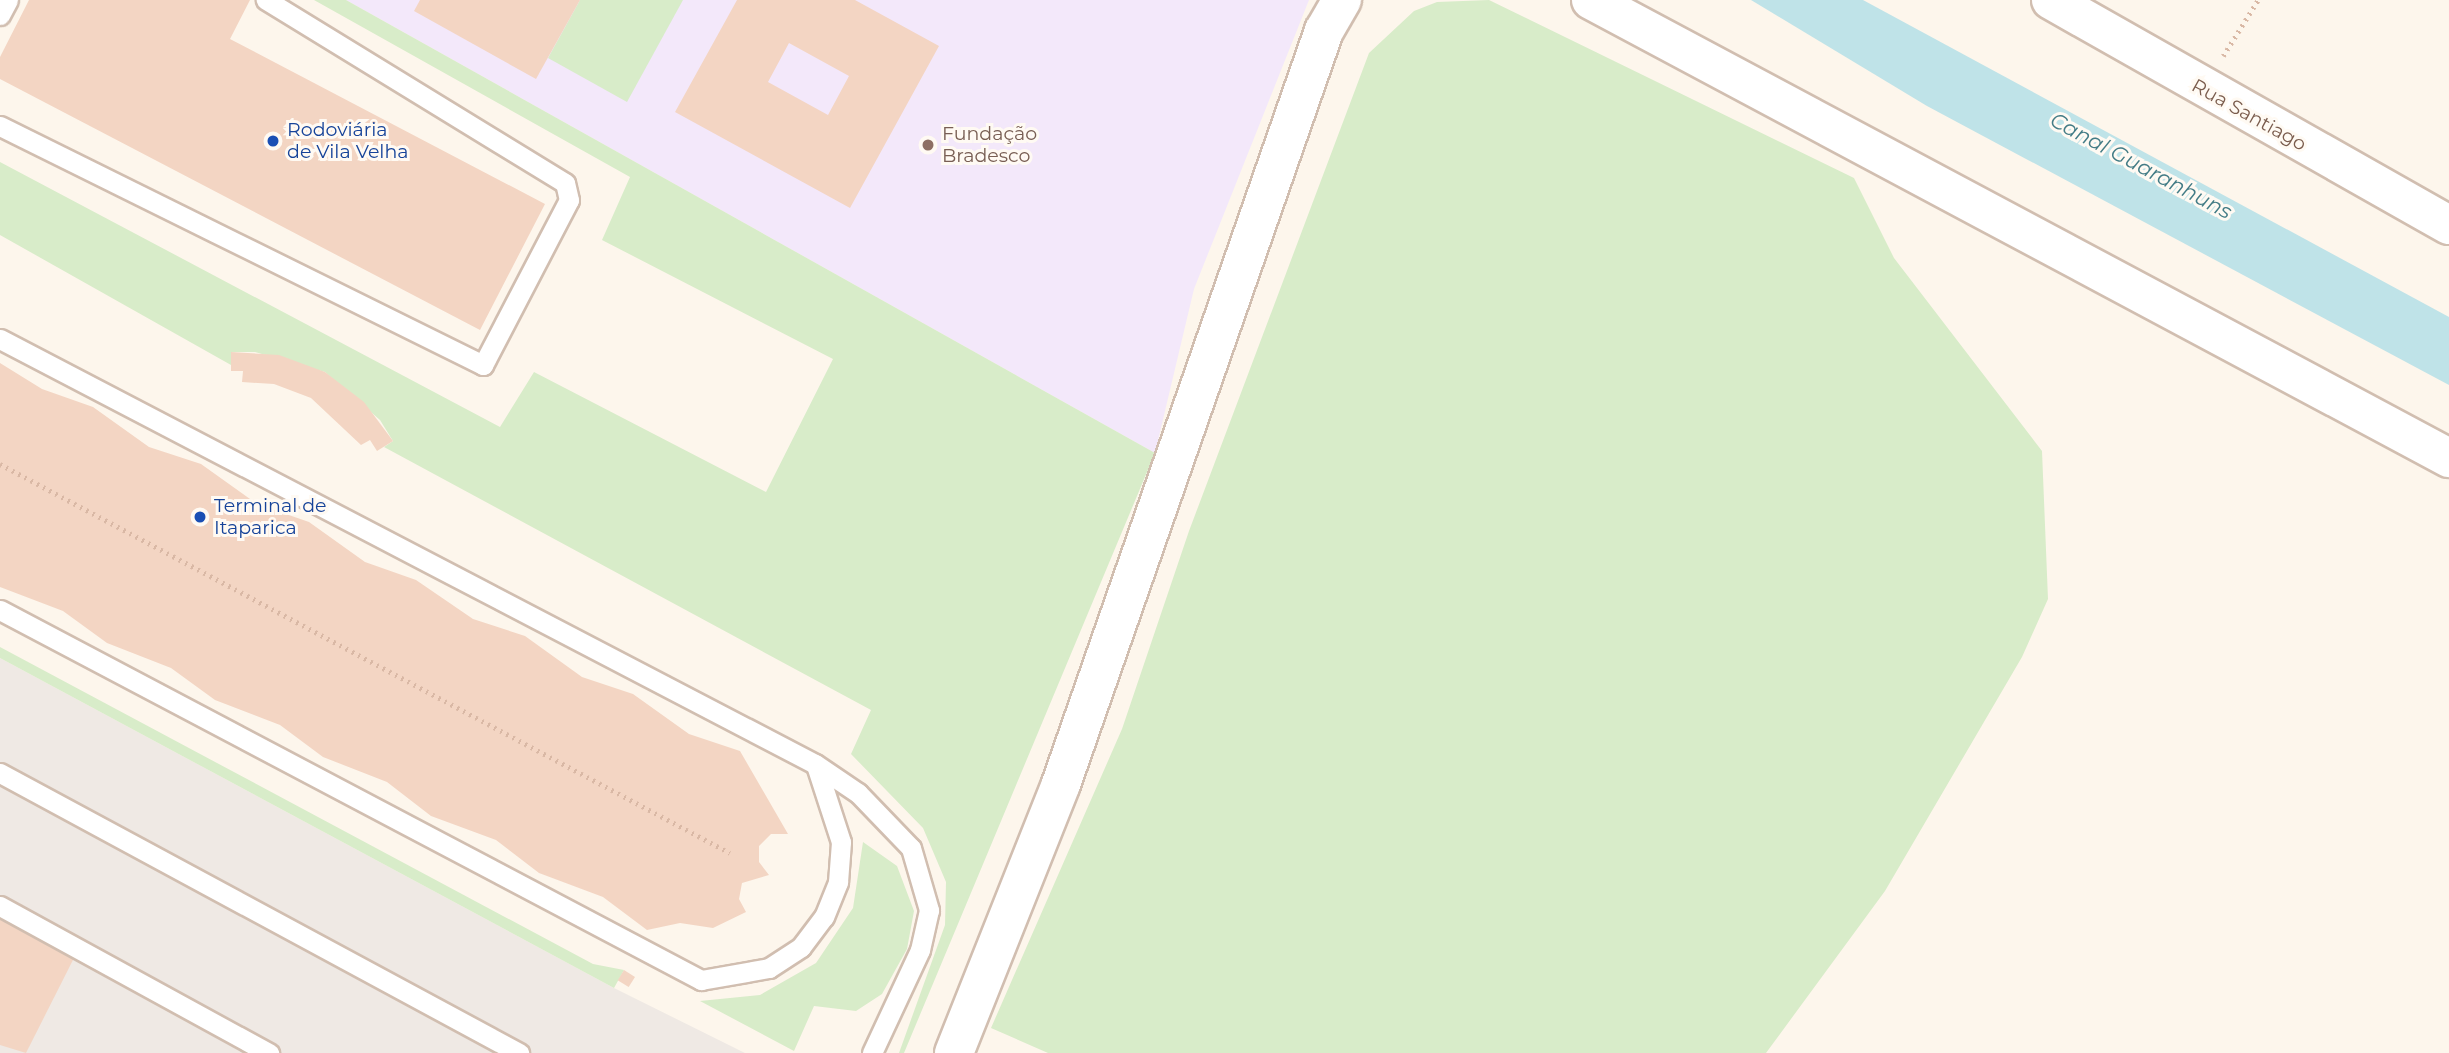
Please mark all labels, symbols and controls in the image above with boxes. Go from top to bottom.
street label: Rua Santiago [2188,74,2310,156]
water label: Canal Guaranhuns [2046,107,2236,225]
place label: Rodoviária de Vila Velha [287,119,409,163]
place label: Fundação Bradesco [942,123,1037,167]
marker: Rodoviária de Vila Velha [265,133,281,149]
marker: Fundação Bradesco [920,137,936,153]
place label: Terminal de Itaparica [214,495,327,539]
marker: Terminal de Itaparica [192,509,208,525]

